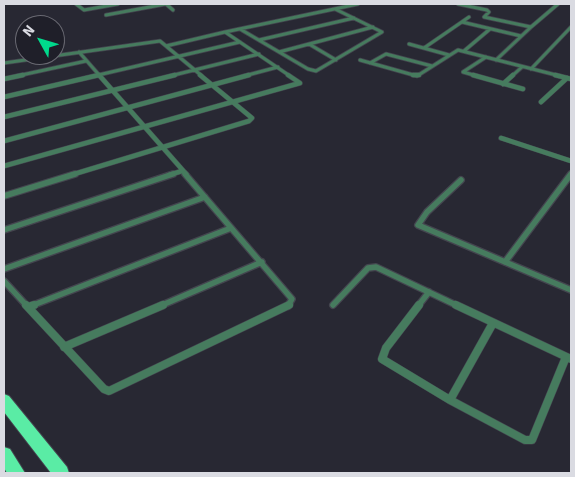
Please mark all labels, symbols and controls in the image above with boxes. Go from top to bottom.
north arrow [15,15,65,65]
text: N [19,22,38,40]

